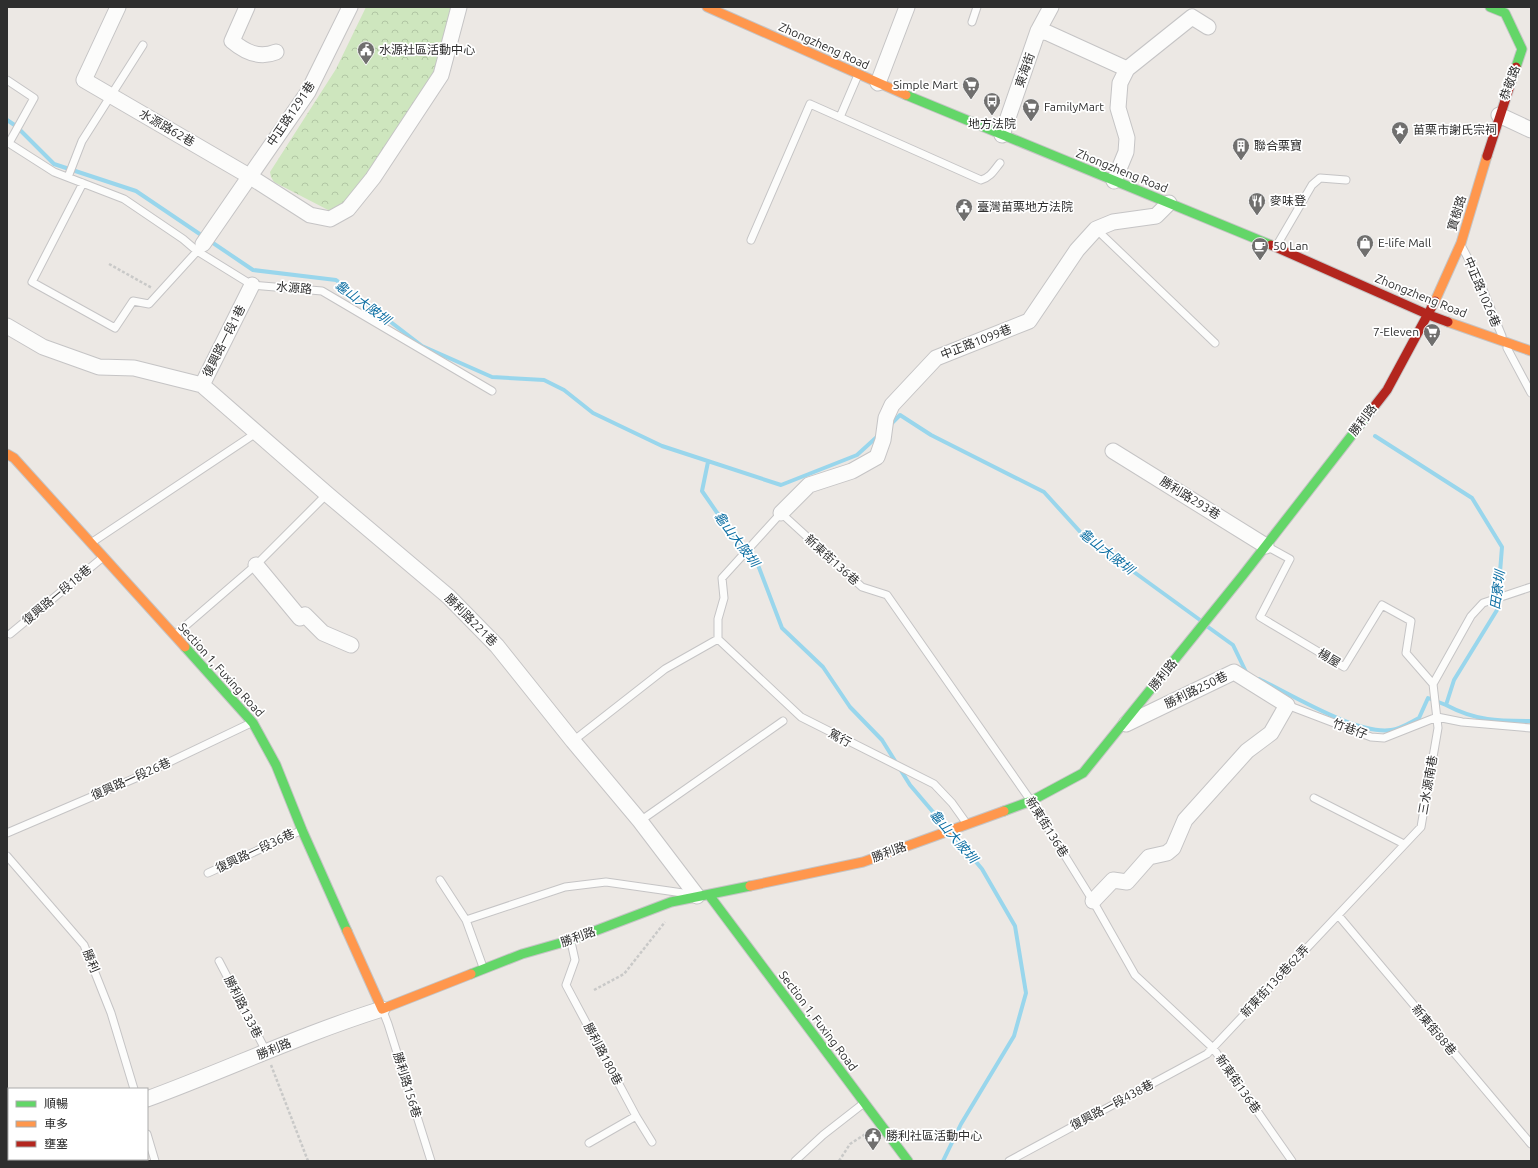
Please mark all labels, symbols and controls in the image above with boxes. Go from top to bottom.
street label: Zhongzheng Road [777,20,871,71]
public building icon: 水源社區活動中心 [356,40,376,65]
place label: 水源社區活動中心 [379,43,475,56]
street label: 東海街 [1013,51,1037,89]
street label: 恭敬路 [1497,64,1522,102]
supermarket icon: Simple Mart [961,75,981,100]
place label: Simple Mart [893,78,958,91]
street label: 中正路1291巷 [264,79,317,148]
bus stop icon: 地方法院 [982,91,1002,116]
supermarket icon: FamilyMart [1021,97,1041,122]
place label: FamilyMart [1044,100,1104,113]
street label: 水源路62巷 [137,107,197,149]
place label: 地方法院 [968,117,1016,130]
place icon: 苗栗市謝氏宗祠 [1390,120,1410,145]
place label: 苗栗市謝氏宗祠 [1413,123,1497,136]
building icon: 聯合栗寶 [1231,136,1251,161]
place label: 聯合栗寶 [1254,139,1302,152]
street label: Zhongzheng Road [1075,146,1170,195]
restaurant icon: 麥味登 [1247,191,1267,216]
place label: 麥味登 [1270,194,1306,207]
street label: 寶樹路 [1445,194,1468,232]
public building icon: 臺灣苗栗地方法院 [954,197,974,222]
place label: 臺灣苗栗地方法院 [977,200,1073,213]
shop icon: E-life Mall [1355,233,1375,258]
cafe icon: 50 Lan [1250,236,1270,261]
place label: E-life Mall [1378,236,1431,249]
place label: 50 Lan [1273,239,1308,252]
street label: 中正路1026巷 [1462,255,1503,329]
street label: Zhongzheng Road [1374,271,1469,320]
water label: 龜山大陂圳 [333,277,395,328]
street label: 水源路 [276,279,313,296]
street label: 復興路一段1巷 [200,303,247,379]
street label: 中正路1099巷 [938,322,1013,361]
supermarket icon: 7-Eleven [1422,322,1442,347]
place label: 7-Eleven [1373,325,1419,338]
street label: 勝利路 [1346,402,1379,438]
street label: 勝利路293巷 [1158,474,1223,521]
water label: 龜山大陂圳 [712,509,763,571]
water label: 龜山大陂圳 [1077,525,1138,578]
street label: 新東街136巷 [803,532,862,587]
street label: 復興路一段18巷 [20,562,94,627]
water label: 田寮圳 [1487,568,1507,610]
street label: 勝利路221巷 [443,591,500,648]
street label: Section 1, Fuxing Road [176,620,267,719]
street label: 楊屋 [1316,646,1343,669]
street label: 勝利路 [1146,657,1179,693]
street label: 勝利路250巷 [1162,669,1229,710]
street label: 竹巷仔 [1331,716,1369,741]
street label: 篤行 [827,726,854,749]
street label: 三水源南巷 [1416,754,1439,816]
street label: 復興路一段26巷 [89,755,173,802]
street label: 新東街136巷 [1024,794,1071,859]
water label: 龜山大陂圳 [927,807,982,867]
street label: 復興路一段36巷 [213,827,296,875]
street label: 勝利路 [870,839,908,864]
street label: 勝利路 [559,925,597,949]
street label: 新東街136巷62弄 [1238,942,1311,1019]
street label: 勝利 [81,947,102,974]
street label: Section 1, Fuxing Road [777,968,860,1073]
street label: 勝利路133巷 [222,973,265,1040]
street label: 新東街88巷 [1410,1002,1459,1057]
street label: 勝利路180巷 [582,1021,625,1087]
street label: 勝利路 [255,1036,293,1061]
street label: 勝利路156巷 [391,1050,424,1119]
street label: 新東街136巷 [1213,1052,1263,1115]
street label: 復興路一段438巷 [1068,1077,1156,1132]
legend [8,1088,148,1160]
text: 順暢 [44,1097,68,1110]
text: 車多 [44,1117,68,1130]
public building icon: 勝利社區活動中心 [863,1126,883,1151]
place label: 勝利社區活動中心 [886,1129,982,1142]
text: 壅塞 [44,1137,68,1150]

